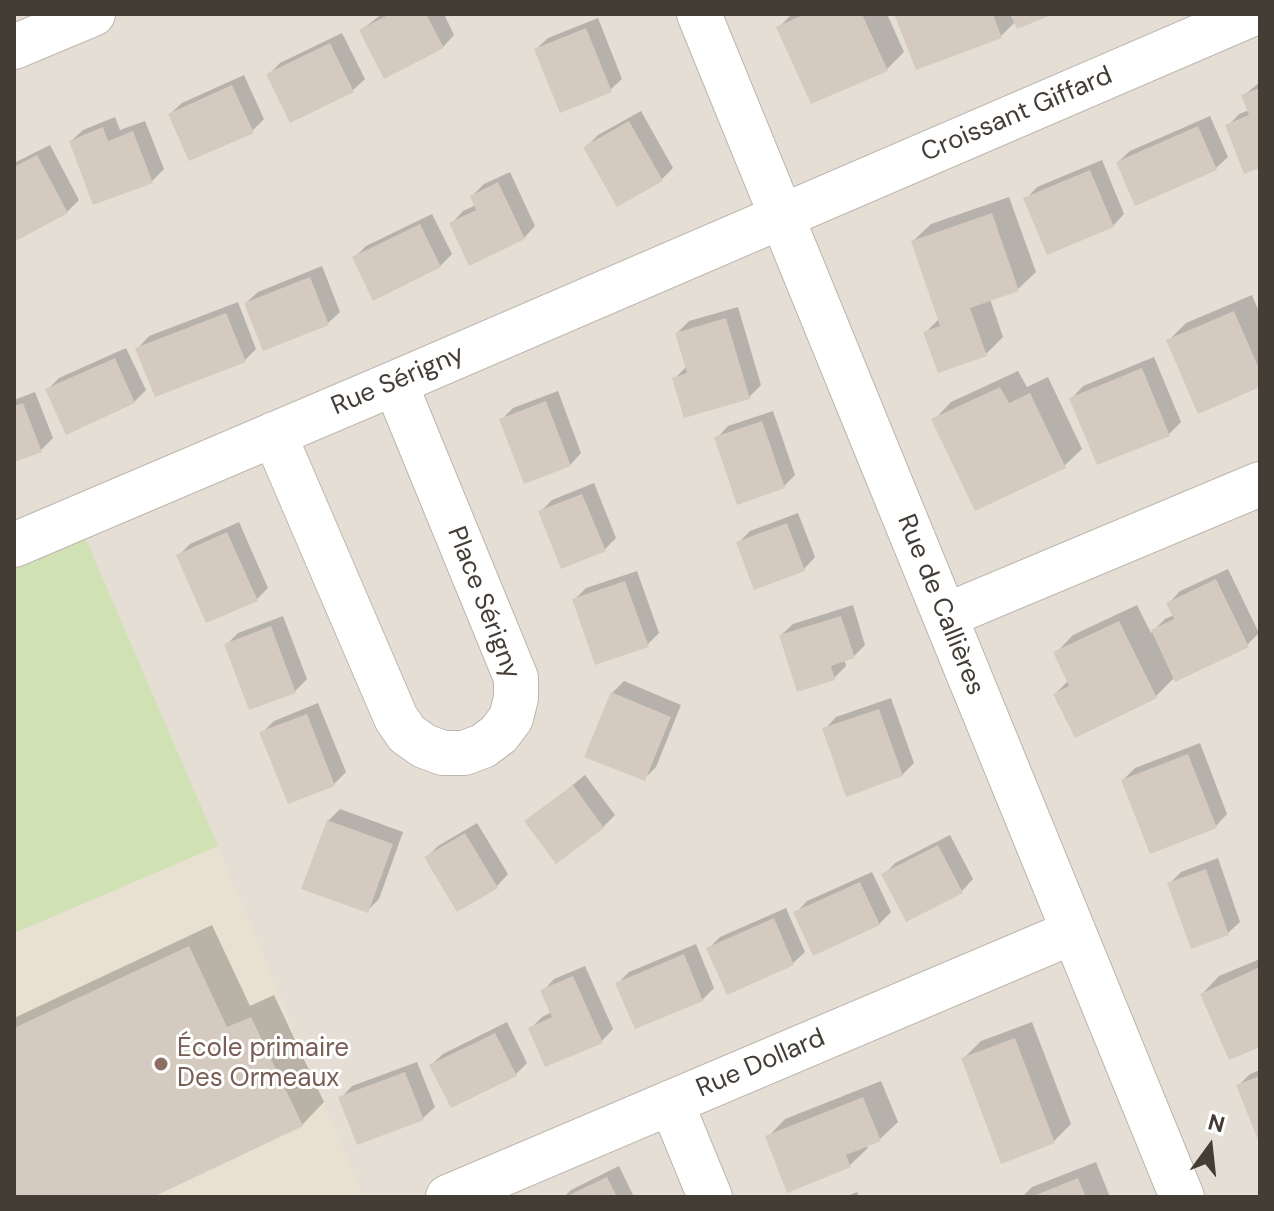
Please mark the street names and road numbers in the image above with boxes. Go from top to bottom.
street label: Croissant Giffard [917,61,1117,169]
street label: Rue Sérigny [327,339,469,423]
street label: Rue de Callières [890,510,990,700]
street label: Place Sérigny [440,522,526,684]
street label: Rue Dollard [692,1023,830,1105]

